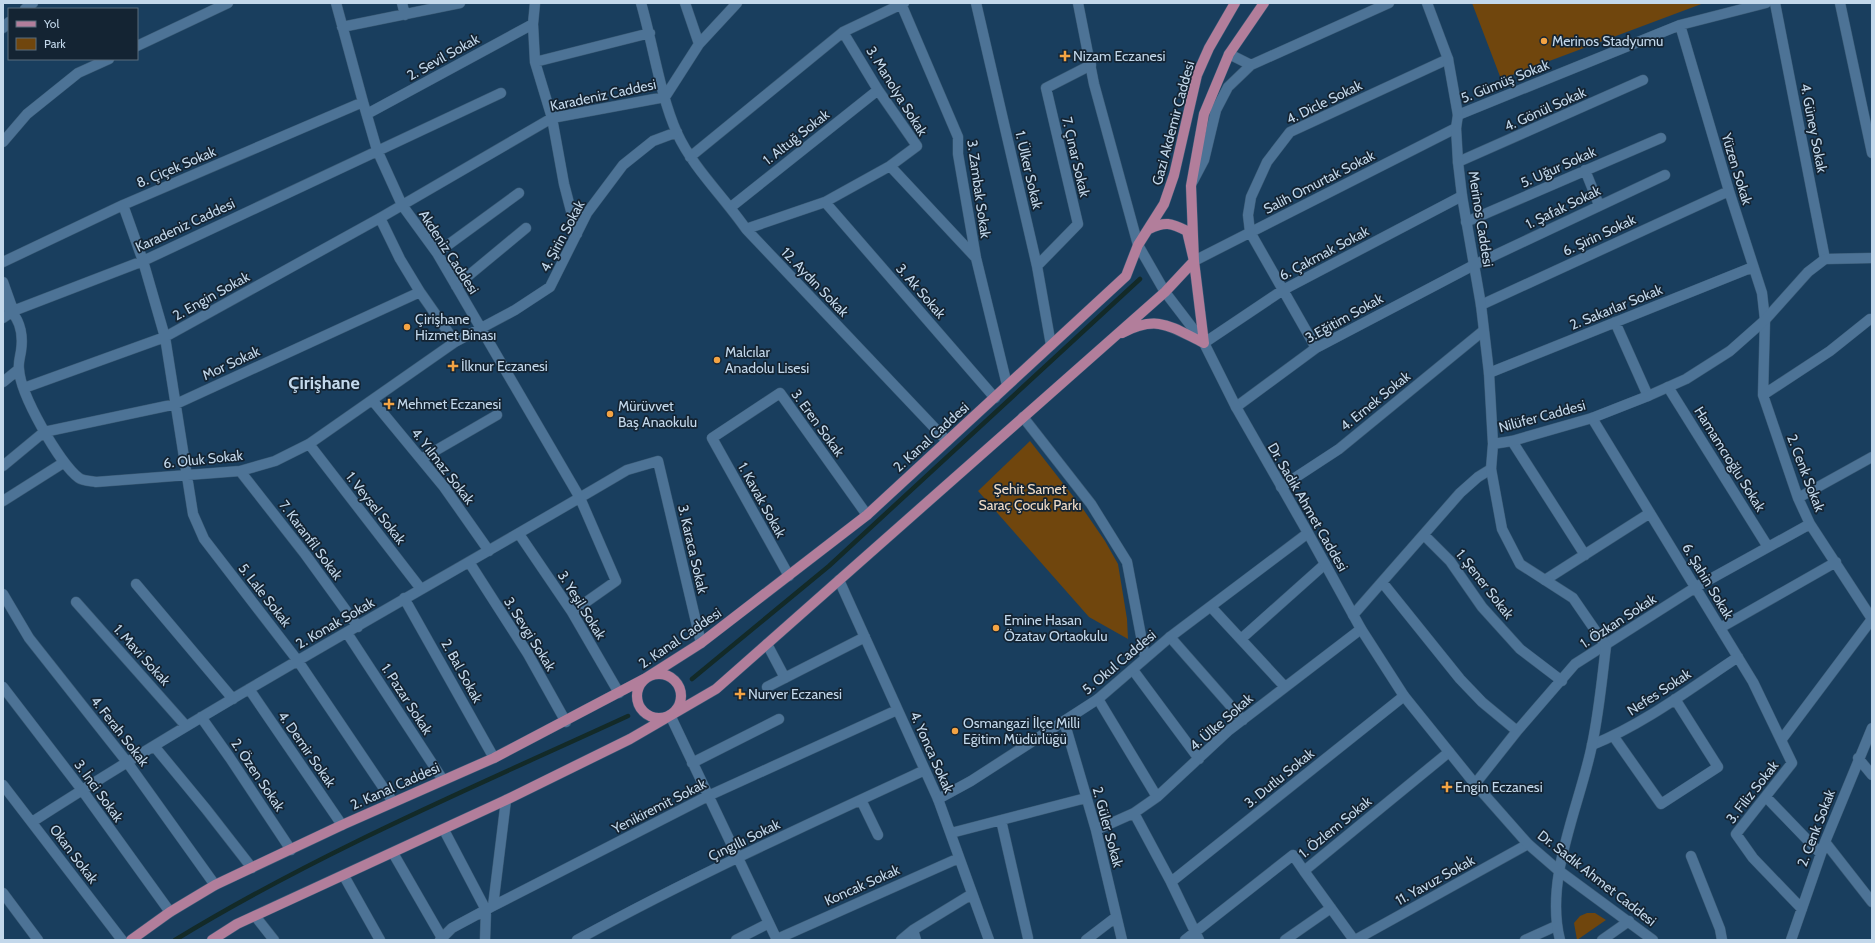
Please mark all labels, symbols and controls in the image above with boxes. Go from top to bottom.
legend [8,8,138,60]
text: Yol [43,16,59,31]
street label: 2. Sevil Sokak [404,29,483,84]
place label: Merinos Stadyumu [1552,32,1663,50]
text: Park [44,36,66,51]
marker: Merinos Stadyumu [1539,36,1549,46]
street label: 3. Manolya Sokak [862,43,932,140]
place label: Nizam Eczanesi [1073,47,1165,65]
marker: Nizam Eczanesi [1060,51,1070,61]
street label: 5. Gümüş Sokak [1458,55,1553,107]
street label: Gazi Akdemir Caddesi [1148,59,1198,187]
street label: Karadeniz Caddesi [548,75,658,115]
street label: 4. Dicle Sokak [1283,76,1365,128]
street label: 4. Güney Sokak [1797,82,1832,175]
street label: 4. Gönül Sokak [1501,83,1589,135]
street label: 1. Altuğ Sokak [759,105,833,169]
street label: 7. Çınar Sokak [1058,115,1094,200]
street label: 1. Ülker Sokak [1011,129,1047,212]
street label: Yüzen Sokak [1717,130,1757,208]
street label: 3. Zambak Sokak [963,139,995,240]
street label: 8. Çiçek Sokak [134,142,219,192]
street label: 5. Uğur Sokak [1517,142,1599,192]
street label: Salih Omurtak Sokak [1260,146,1378,218]
street label: Merinos Caddesi [1465,170,1497,268]
street label: 1. Şafak Sokak [1523,181,1604,233]
street label: Karadeniz Caddesi [132,194,238,256]
street label: 4. Şirin Sokak [536,196,589,275]
street label: Akdeniz Caddesi [415,206,483,298]
street label: 6. Şirin Sokak [1560,210,1639,260]
street label: 6. Çakmak Sokak [1276,221,1373,284]
street label: 12. Aydın Sokak [777,243,853,321]
street label: 3. Ak Sokak [892,260,950,323]
street label: 2. Engin Sokak [169,267,253,325]
street label: 2. Sakarlar Sokak [1567,280,1666,334]
street label: 3.Eğitim Sokak [1302,289,1387,347]
place label: Çirişhane Hizmet Binası [415,310,496,344]
marker: Çirişhane Hizmet Binası [402,322,412,332]
street label: Mor Sokak [199,342,263,384]
place label: Malcılar Anadolu Lisesi [725,343,809,377]
marker: Malcılar Anadolu Lisesi [712,355,722,365]
place label: İlknur Eczanesi [461,357,548,375]
marker: İlknur Eczanesi [448,361,458,371]
street label: 4. Ernek Sokak [1336,367,1414,435]
district label: Çirişhane [288,372,360,394]
street label: 3. Eren Sokak [788,386,849,461]
place label: Mehmet Eczanesi [397,395,501,413]
street label: Nilüfer Caddesi [1496,396,1588,436]
place label: Mürüvvet Baş Anaokulu [618,397,697,431]
street label: 2. Kanal Caddesi [889,398,973,476]
marker: Mehmet Eczanesi [384,399,394,409]
street label: Hamamcıoğlu Sokak [1690,403,1770,516]
marker: Mürüvvet Baş Anaokulu [605,409,615,419]
street label: 4. Yılmaz Sokak [407,424,479,509]
street label: 2. Cenk Sokak [1783,432,1829,515]
street label: Dr. Sadık Ahmet Caddesi [1264,439,1352,575]
street label: 6. Oluk Sokak [162,446,244,472]
street label: 1. Kavak Sokak [734,459,790,541]
street label: 1. Veysel Sokak [342,468,410,548]
park label: Şehit Samet Saraç Çocuk Parkı [979,480,1081,514]
street label: 7. Karanfil Sokak [275,497,347,584]
street label: 3. Karaca Sokak [674,503,712,596]
street label: 6. Şahin Sokak [1678,540,1738,623]
street label: 1. Şener Sokak [1452,546,1518,623]
street label: 5. Lale Sokak [235,560,296,631]
street label: 3. Yeşil Sokak [554,567,611,643]
street label: 1. Özkan Sokak [1577,589,1660,652]
street label: 2. Konak Sokak [293,593,378,653]
street label: 3. Sevgi Sokak [500,594,560,675]
street label: 2. Kanal Caddesi [635,604,725,672]
place label: Emine Hasan Özatav Ortaokulu [1004,611,1108,645]
street label: 1. Mavi Sokak [110,621,175,690]
marker: Emine Hasan Özatav Ortaokulu [991,623,1001,633]
street label: 5. Okul Caddesi [1078,626,1160,698]
street label: 2. Bal Sokak [437,636,487,707]
street label: 1. Pazar Sokak [377,660,437,739]
street label: Nefes Sokak [1624,664,1695,719]
place label: Nurver Eczanesi [748,685,842,703]
marker: Nurver Eczanesi [735,689,745,699]
street label: 4. Ülke Sokak [1185,689,1257,755]
street label: 4. Ferah Sokak [87,692,154,770]
street label: 4. Demir Sokak [274,707,340,791]
street label: 4. Yonca Sokak [906,708,958,796]
place label: Osmangazi İlçe Milli Eğitim Müdürlüğü [963,714,1080,748]
marker: Osmangazi İlçe Milli Eğitim Müdürlüğü [950,726,960,736]
street label: 2. Özen Sokak [227,735,289,815]
street label: 3. Dutlu Sokak [1240,744,1318,812]
street label: 3. İnci Sokak [70,756,128,826]
street label: 3. Filiz Sokak [1722,756,1783,827]
street label: 2. Kanal Caddesi [348,758,442,814]
street label: Yenikiremit Sokak [608,774,710,838]
place label: Engin Eczanesi [1455,778,1543,796]
marker: Engin Eczanesi [1442,782,1452,792]
street label: 2. Güler Sokak [1089,785,1128,870]
street label: 2. Cenk Sokak [1793,786,1839,869]
street label: 1. Özlem Sokak [1295,792,1376,862]
street label: Çıngıllı Sokak [705,815,784,865]
street label: Okan Sokak [46,821,103,888]
street label: Dr. Sadık Ahmet Caddesi [1534,826,1660,930]
street label: 11. Yavuz Sokak [1392,851,1478,909]
street label: Koncak Sokak [822,860,903,910]

